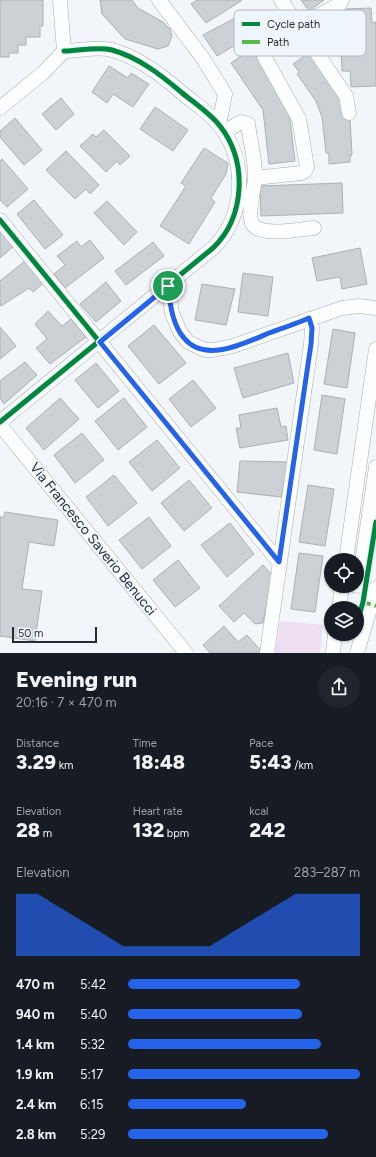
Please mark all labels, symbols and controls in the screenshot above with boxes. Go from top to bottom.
legend [234,10,366,56]
text: Cycle path [267,18,320,31]
text: Path [267,36,289,49]
pin [151,269,185,303]
icon: arrive [157,275,179,297]
street label: Via Francesco Saverio Benucci [26,459,160,619]
map controls [324,553,364,641]
button: locate [324,553,364,593]
button: layers [324,601,364,641]
scale bar [12,625,97,644]
text: 50 m [18,627,43,640]
text: Evening run [16,666,137,693]
button: share [318,666,360,708]
text: 20:16 · 7 × 470 m [16,695,117,710]
text: Distance [16,737,59,750]
text: Time [133,737,157,750]
text: Pace [249,737,273,750]
text: 3.29 [16,750,56,774]
text: 18:48 [133,750,185,774]
text: 5:43 [249,750,292,774]
text: km [56,759,73,772]
text: /km [292,759,313,772]
text: Elevation [16,805,61,818]
text: Heart rate [133,805,183,818]
text: kcal [249,805,269,818]
text: 28 [16,818,40,842]
text: 132 [133,818,164,842]
text: 242 [249,818,286,842]
text: m [40,827,52,840]
text: bpm [164,827,189,840]
text: Elevation [16,865,69,880]
text: 283–287 m [294,865,360,880]
text: 470 m [16,977,54,992]
text: 5:42 [80,977,106,992]
text: 940 m [16,1007,55,1022]
text: 5:40 [80,1007,107,1022]
text: 1.4 km [16,1037,54,1052]
text: 5:32 [80,1037,105,1052]
text: 1.9 km [16,1067,54,1082]
text: 5:17 [80,1067,103,1082]
text: 2.4 km [16,1097,56,1112]
text: 6:15 [80,1097,104,1112]
text: 2.8 km [16,1127,56,1142]
text: 5:29 [80,1127,105,1142]

